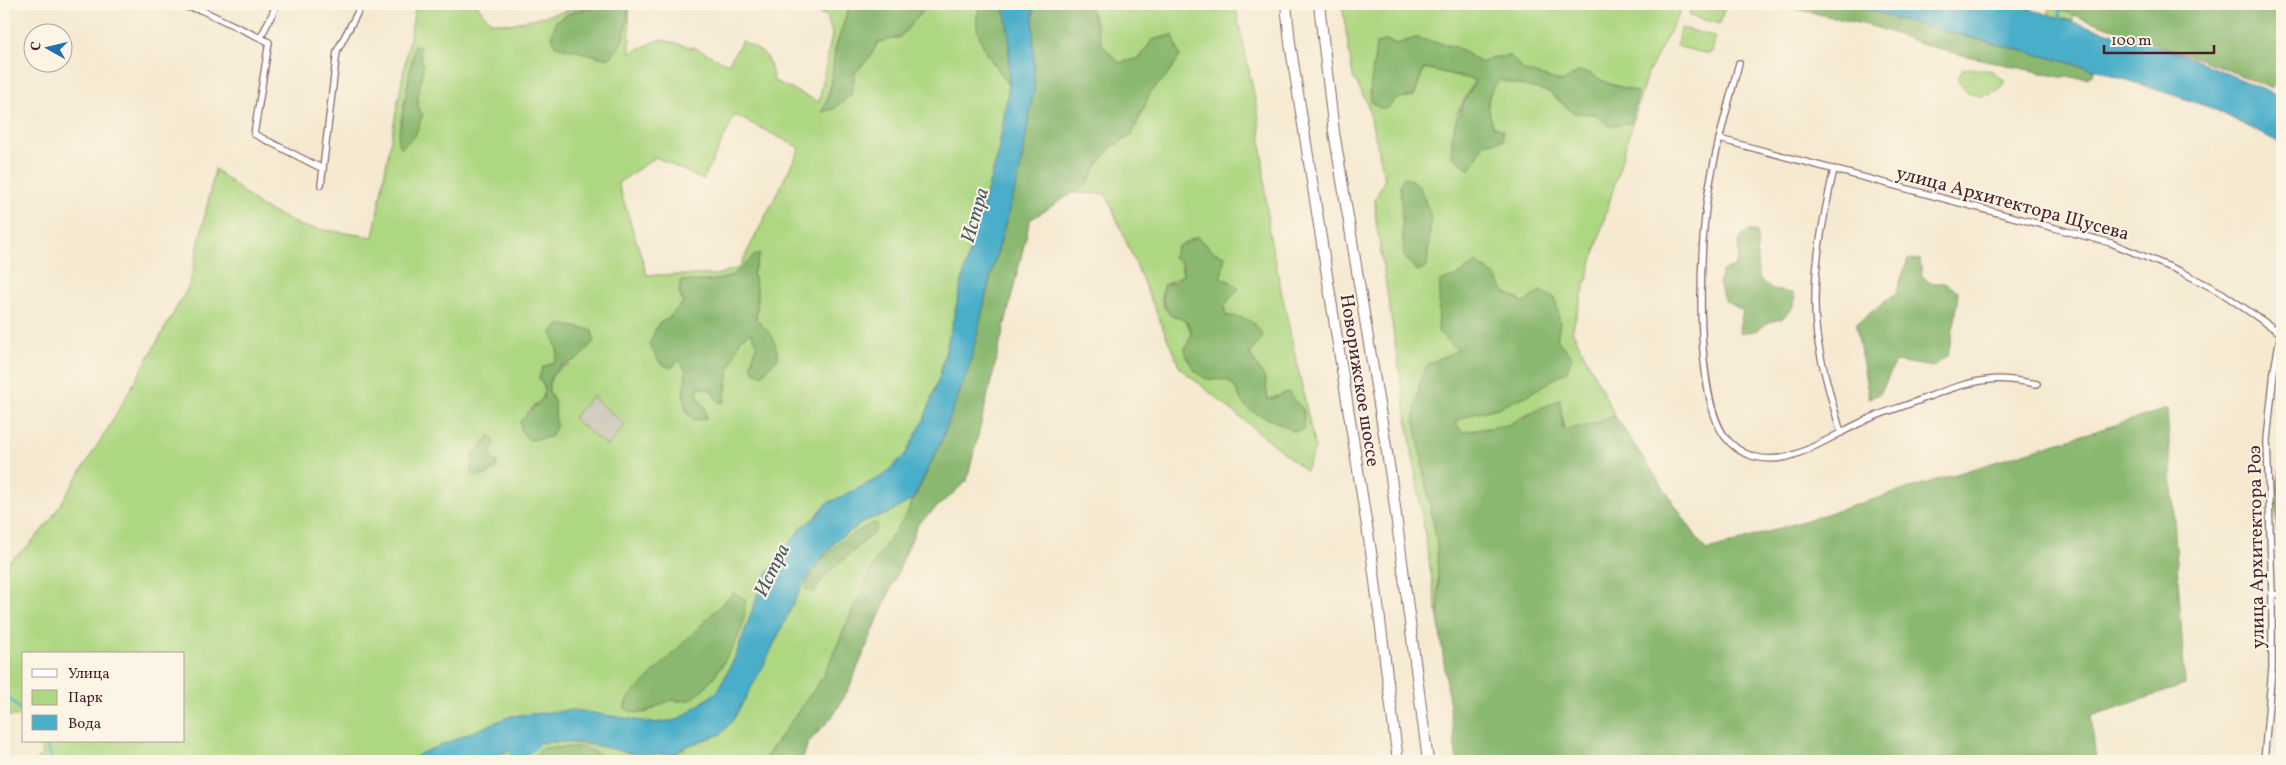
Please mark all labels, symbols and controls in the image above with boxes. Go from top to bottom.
north arrow [22,22,72,72]
scale bar [2104,22,2214,54]
text: 100 m [2111,31,2151,52]
text: С [27,41,47,52]
street label: улица Архитектора Щусева [1893,160,2132,248]
water label: Истра [955,185,997,246]
street label: Новорижское шоссе [1333,292,1386,469]
street label: улица Архитектора Роэ [2242,445,2272,649]
water label: Истра [748,539,798,602]
legend [22,652,185,742]
text: Улица [68,664,110,685]
text: Парк [68,688,103,709]
text: Вода [68,714,101,735]

